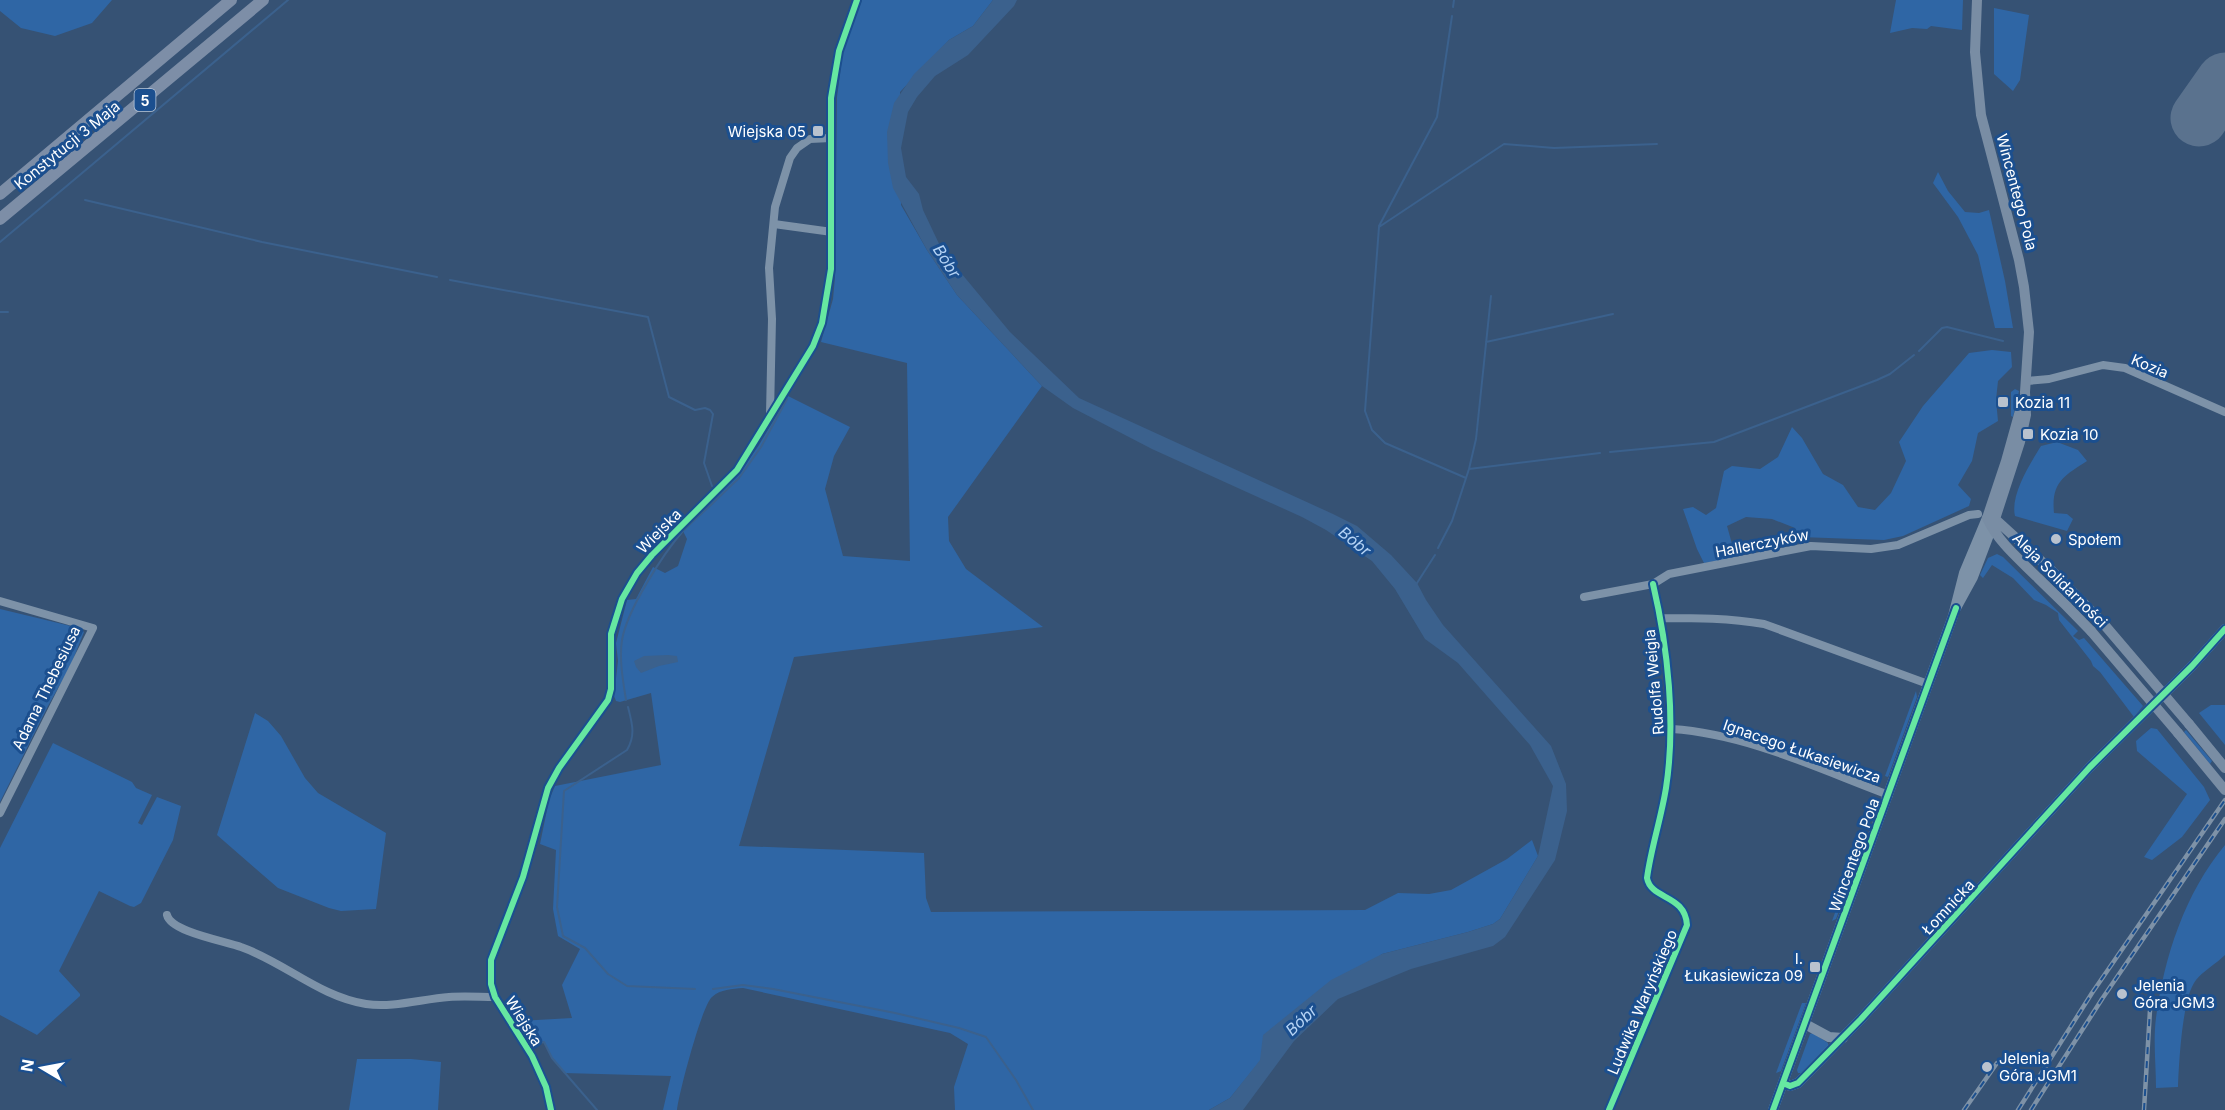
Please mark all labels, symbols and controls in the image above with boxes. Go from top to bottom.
road number: 5 [134,89,156,111]
street label: Konstytucji 3 Maja [10,97,124,193]
place label: Wiejska 05 [728,122,806,141]
marker: Wiejska 05 [811,124,825,138]
street label: Wincentego Pola [1992,132,2042,252]
water label: Bóbr [929,240,966,282]
street label: Kozia [2129,350,2171,382]
place label: Kozia 11 [2015,393,2070,412]
marker: Kozia 11 [1996,395,2010,409]
place label: Kozia 10 [2040,425,2098,444]
marker: Kozia 10 [2021,427,2035,441]
street label: Wiejska [633,505,685,557]
water label: Bóbr [1335,522,1376,561]
street label: Hallerczyków [1714,525,1810,561]
street label: Aleja Solidarności [2009,529,2111,631]
place label: Społem [2068,530,2121,549]
marker: Społem [2049,532,2063,546]
street label: Adama Thebesiusa [8,623,84,753]
street label: Rudolfa Weigla [1640,628,1668,736]
street label: Ignacego Łukasiewicza [1721,715,1883,787]
street label: Wincentego Pola [1825,795,1883,915]
street label: Łomnicka [1918,875,1978,939]
street label: Ludwika Waryńskiego [1603,927,1681,1077]
place label: I. Łukasiewicza 09 [1685,949,1803,985]
marker: I. Łukasiewicza 09 [1808,960,1822,974]
place label: Jelenia Góra JGM3 [2134,976,2215,1012]
marker: Jelenia Góra JGM3 [2115,987,2129,1001]
street label: Wiejska [501,992,547,1050]
water label: Bóbr [1281,1000,1322,1040]
north arrow [12,1038,72,1098]
place label: Jelenia Góra JGM1 [1999,1049,2077,1085]
text: N [16,1058,38,1073]
marker: Jelenia Góra JGM1 [1980,1060,1994,1074]

